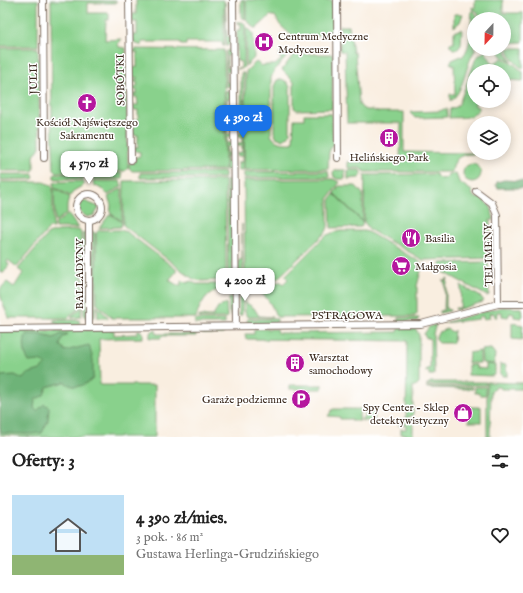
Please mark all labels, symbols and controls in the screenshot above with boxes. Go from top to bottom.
north arrow [467,12,511,56]
map controls [467,12,511,160]
place label: Centrum Medyczne Medyceusz [278,30,368,57]
hospital icon: Centrum Medyczne Medyceusz [253,31,275,53]
street label: SOBÓTKI [114,54,128,106]
street label: JULII [27,63,41,97]
button: locate [467,64,511,108]
church icon: Kościół Najświętszego Sakramentu [76,92,98,114]
pin: 4 390 zł [202,105,284,139]
text: 4 390 zł [224,109,262,126]
place label: Kościół Najświętszego Sakramentu [36,116,138,143]
button: layers [467,116,511,160]
building icon: Helińskiego Park [378,127,400,149]
pin: 4 570 zł [48,151,130,185]
place label: Helińskiego Park [349,151,429,165]
text: 4 570 zł [70,155,108,172]
street label: TELIMENY [481,223,497,287]
restaurant icon: Basilia [400,227,422,249]
place label: Basilia [425,232,455,246]
street label: BALLADYNY [73,238,87,309]
supermarket icon: Małgosia [390,255,412,277]
place label: Małgosia [415,260,457,274]
pin: 4 200 zł [204,268,286,302]
text: 4 200 zł [225,272,265,289]
street label: PSTRĄGOWA [312,309,383,323]
place label: Warsztat samochodowy [309,351,373,378]
building icon: Warsztat samochodowy [284,352,306,374]
parking icon: Garaże podziemne [290,388,312,410]
place label: Garaże podziemne [202,393,287,407]
place label: Spy Center - Sklep detektywistyczny [363,401,450,428]
shop icon: Spy Center - Sklep detektywistyczny [452,402,474,424]
icon: filters [489,450,511,472]
text: Oferty: 3 [12,451,75,472]
text: 4 390 zł/mies. [136,508,227,529]
icon: home [44,511,92,559]
icon: heart [489,524,511,546]
text: 3 pok. · 86 m² [136,529,203,546]
text: Gustawa Herlinga-Grudzińskiego [136,546,319,563]

